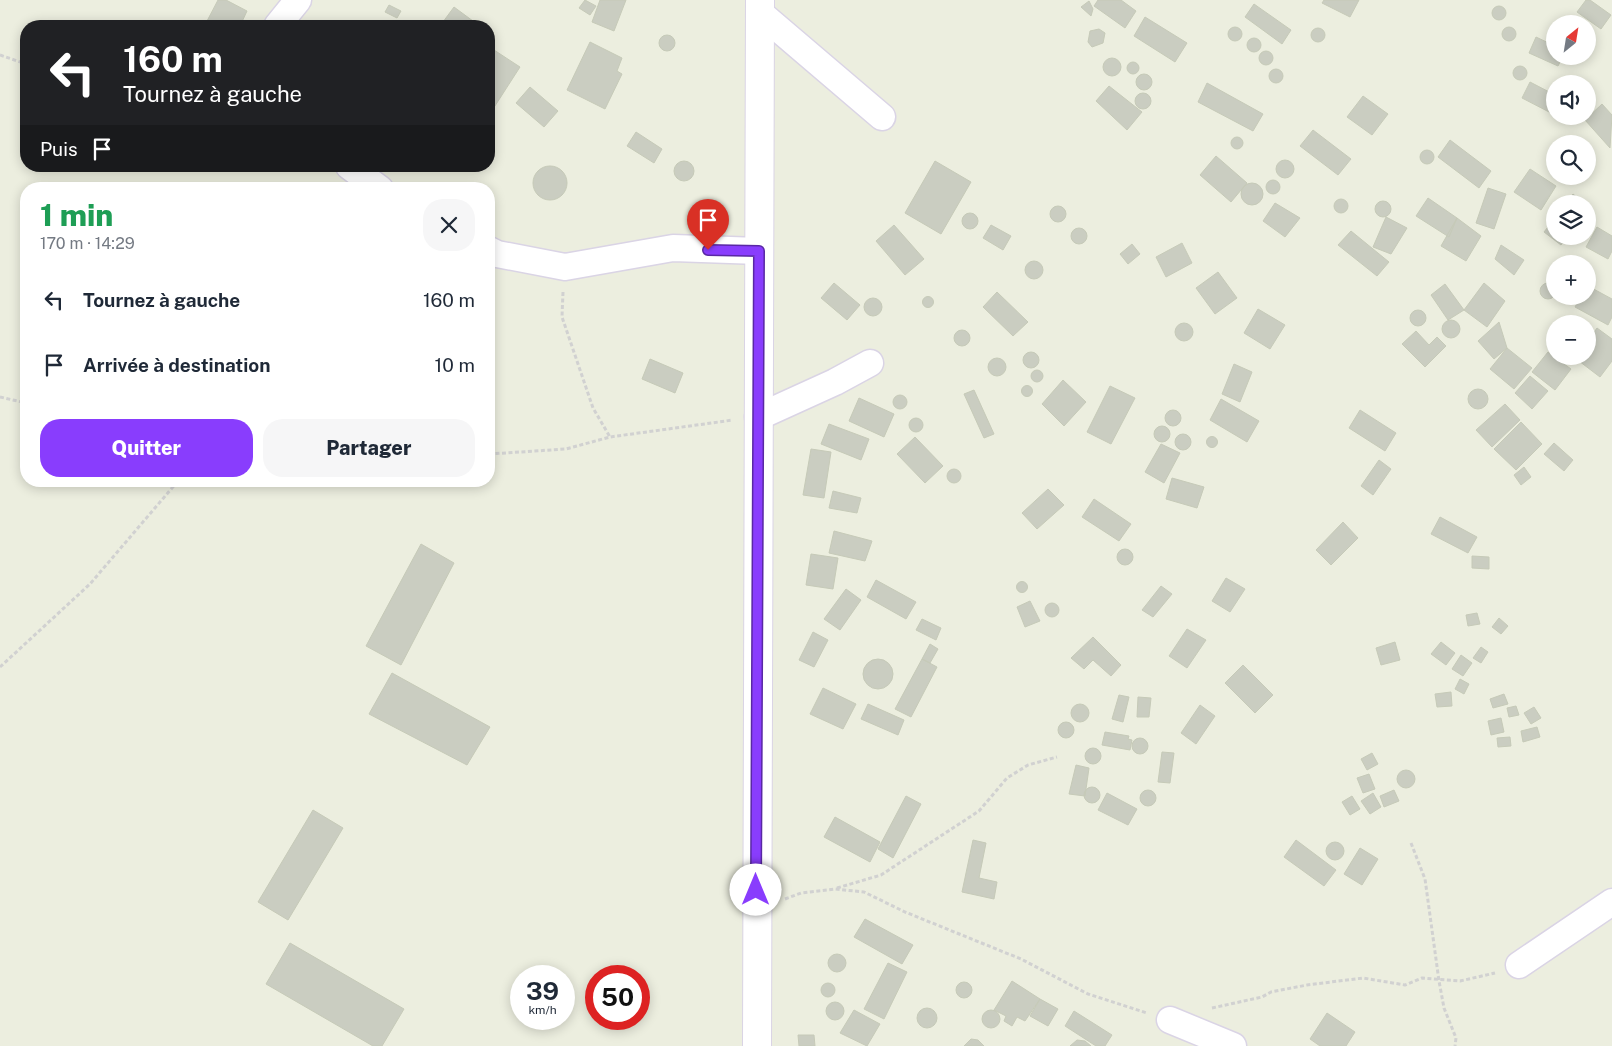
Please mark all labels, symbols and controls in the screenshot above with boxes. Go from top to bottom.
north arrow [1546,15,1596,65]
map controls [1546,15,1596,365]
text: 160 m [123,39,223,80]
icon: left [40,40,105,105]
button: sound [1546,75,1596,125]
text: Tournez à gauche [123,81,302,107]
icon: arrive [88,135,116,163]
button: search [1546,135,1596,185]
text: Puis [40,138,78,160]
button: layers [1546,195,1596,245]
text: 1 min [40,197,113,233]
button: close [423,199,475,251]
pin [687,199,729,250]
icon: arrive [694,206,722,234]
text: 170 m · 14:29 [40,234,135,253]
button: + [1546,255,1596,305]
icon: left [40,286,68,314]
text: Tournez à gauche [83,289,240,311]
text: 160 m [423,289,475,311]
button: − [1546,315,1596,365]
icon: arrive [40,351,68,379]
text: Arrivée à destination [83,354,271,376]
text: 10 m [435,354,475,376]
button: Quitter [40,419,253,477]
button: Partager [263,419,475,477]
position arrow [729,863,781,915]
speed limit sign: 50 [585,965,650,1030]
text: 39 [526,976,559,1006]
text: km/h [528,1003,557,1017]

